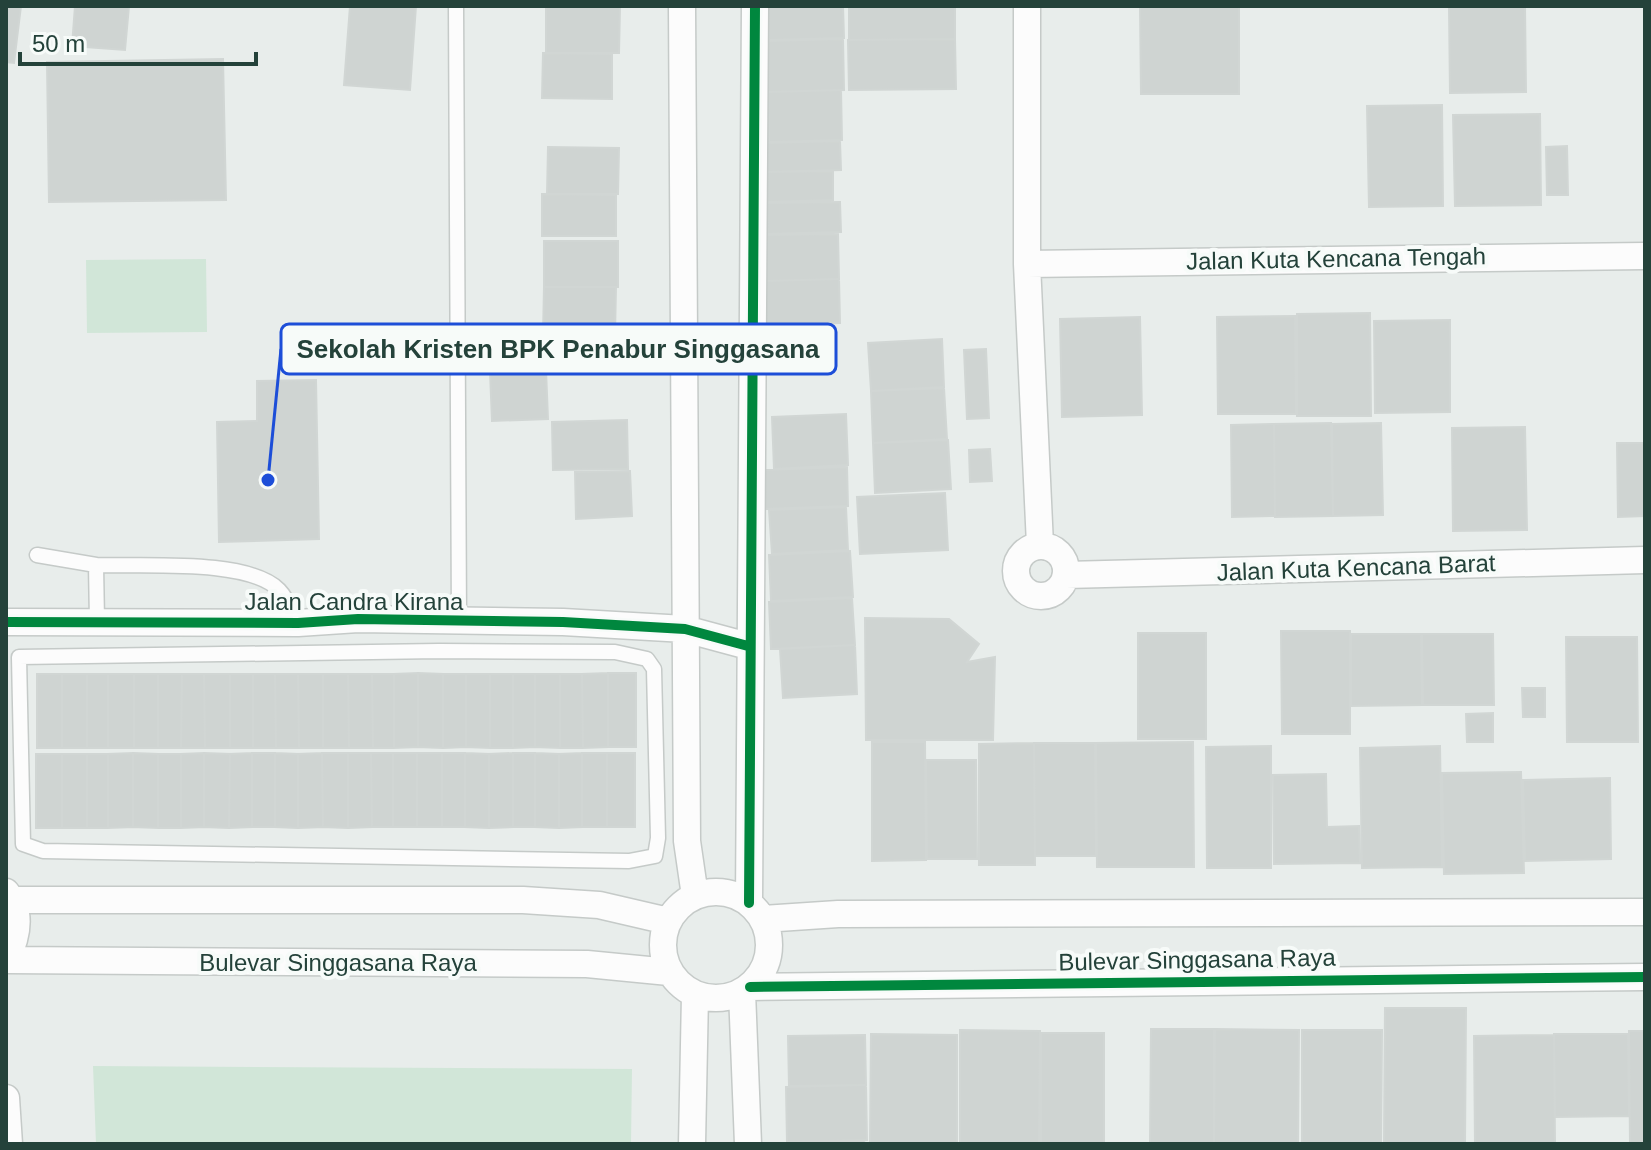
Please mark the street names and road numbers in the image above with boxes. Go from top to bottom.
street label: Jalan Kuta Kencana Tengah [1186,242,1486,275]
street label: Jalan Kuta Kencana Barat [1216,549,1496,586]
street label: Jalan Candra Kirana [245,588,464,615]
street label: Bulevar Singgasana Raya [1058,944,1337,975]
street label: Bulevar Singgasana Raya [199,949,477,976]

